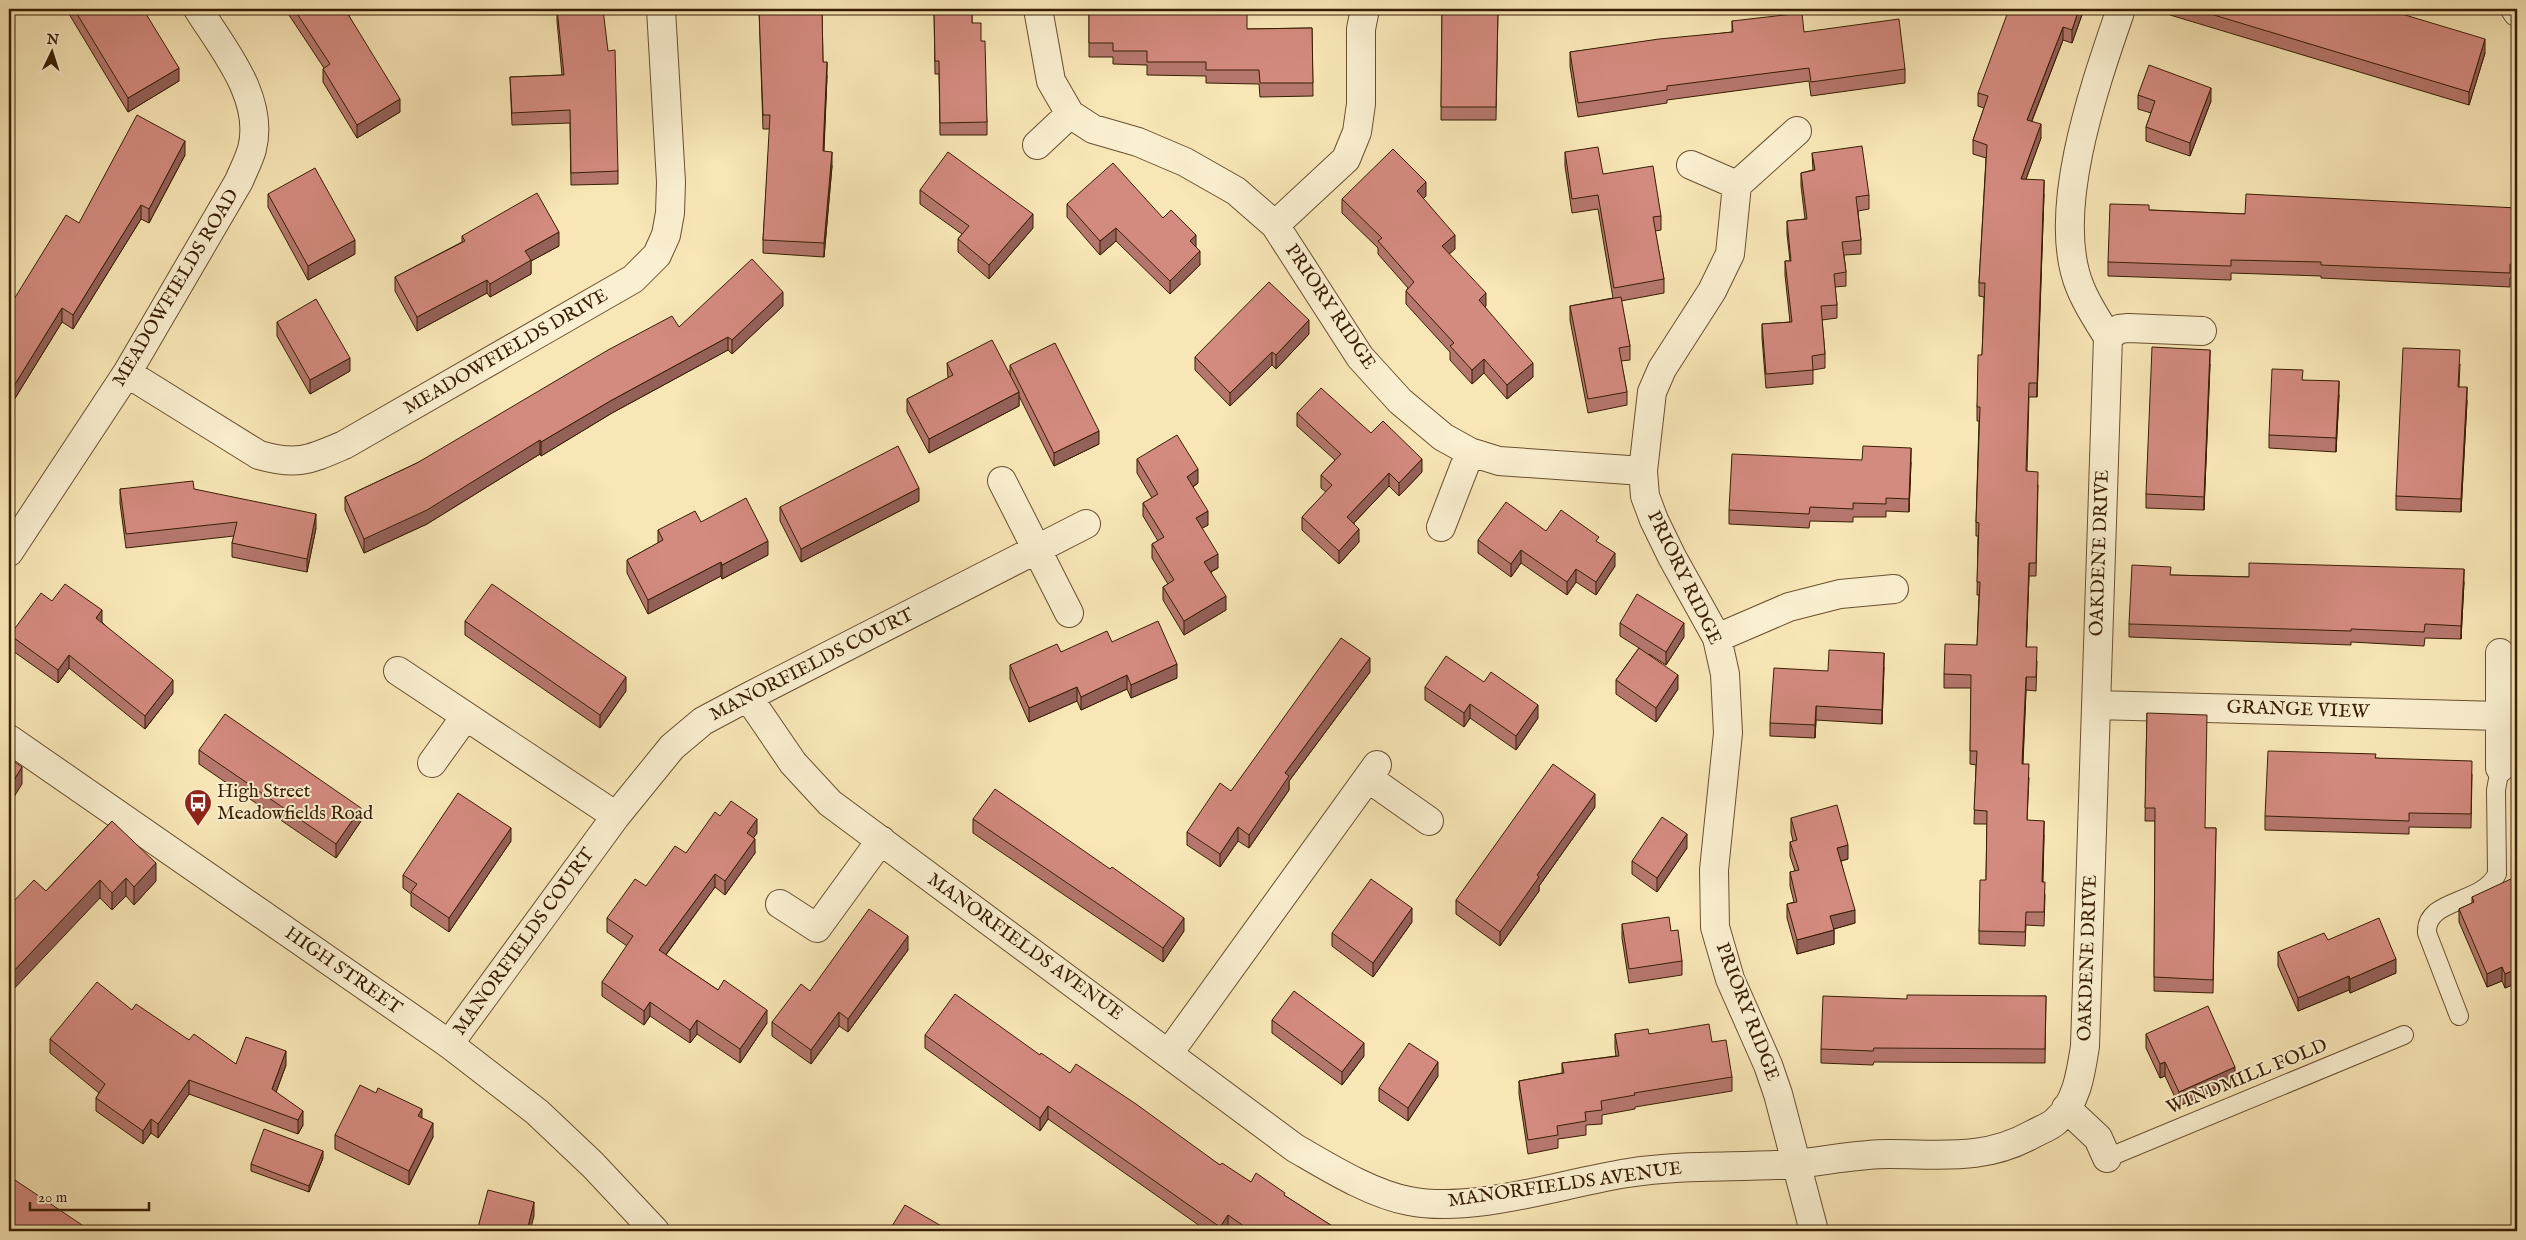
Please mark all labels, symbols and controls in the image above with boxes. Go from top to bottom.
north arrow [28,28,78,78]
text: N [45,31,60,49]
street label: MEADOWFIELDS ROAD [107,185,245,391]
street label: PRIORY RIDGE [1279,240,1381,374]
street label: MEADOWFIELDS DRIVE [400,284,612,420]
street label: OAKDENE DRIVE [2085,469,2115,637]
street label: PRIORY RIDGE [1641,507,1727,649]
street label: MANORFIELDS COURT [706,603,918,727]
street label: GRANGE VIEW [2226,696,2371,725]
place label: High Street Meadowfields Road [217,780,374,826]
bus stop icon: High Street Meadowfields Road [183,788,213,827]
street label: MANORFIELDS COURT [448,843,600,1040]
street label: MANORFIELDS AVENUE [922,868,1128,1026]
street label: OAKDENE DRIVE [2073,874,2103,1042]
street label: HIGH STREET [280,922,406,1020]
street label: PRIORY RIDGE [1710,939,1784,1085]
street label: WINDMILL FOLD [2163,1034,2331,1120]
street label: MANORFIELDS AVENUE [1446,1157,1684,1213]
scale bar [30,1180,149,1212]
text: 20 m [38,1188,68,1207]

